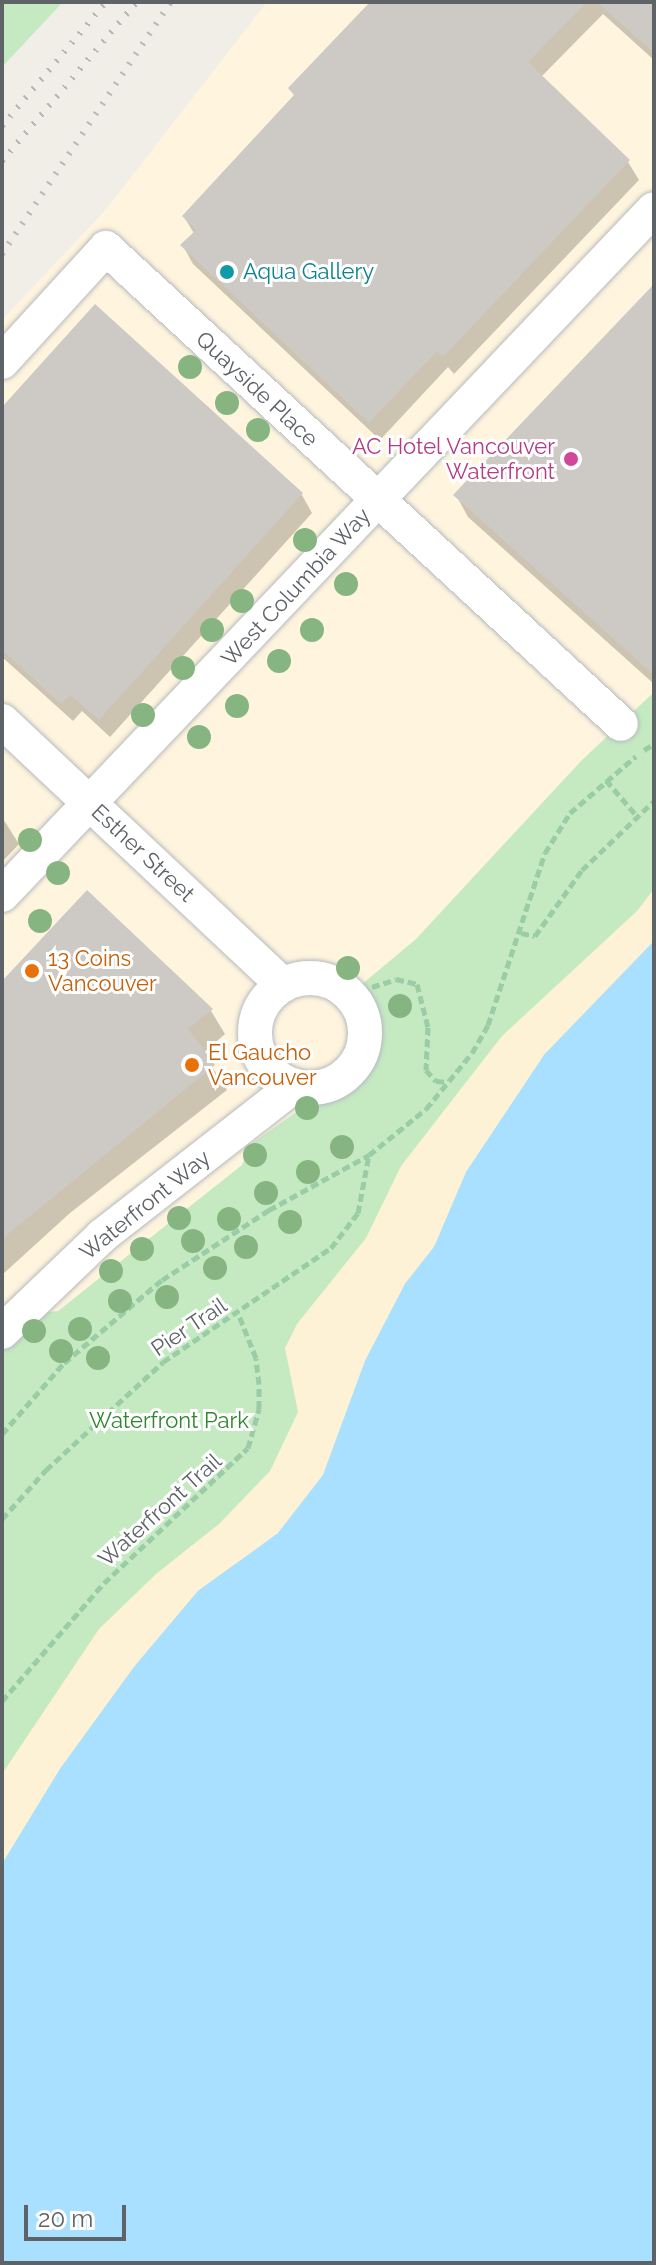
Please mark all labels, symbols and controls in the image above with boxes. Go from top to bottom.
place label: Aqua Gallery [243,259,374,285]
marker: Aqua Gallery [218,263,236,281]
street label: Quayside Place [191,326,323,452]
place label: AC Hotel Vancouver Waterfront [351,433,555,484]
marker: AC Hotel Vancouver Waterfront [562,450,580,468]
street label: West Columbia Way [216,502,376,672]
street label: Esther Street [86,799,200,907]
place label: 13 Coins Vancouver [48,945,157,996]
marker: 13 Coins Vancouver [23,962,41,980]
place label: El Gaucho Vancouver [208,1039,317,1090]
marker: El Gaucho Vancouver [183,1056,201,1074]
street label: Waterfront Way [74,1144,216,1266]
street label: Pier Trail [146,1292,232,1362]
park label: Waterfront Park [89,1408,249,1434]
street label: Waterfront Trail [93,1448,227,1572]
scale bar [28,2189,130,2239]
text: 20 m [38,2204,93,2233]

